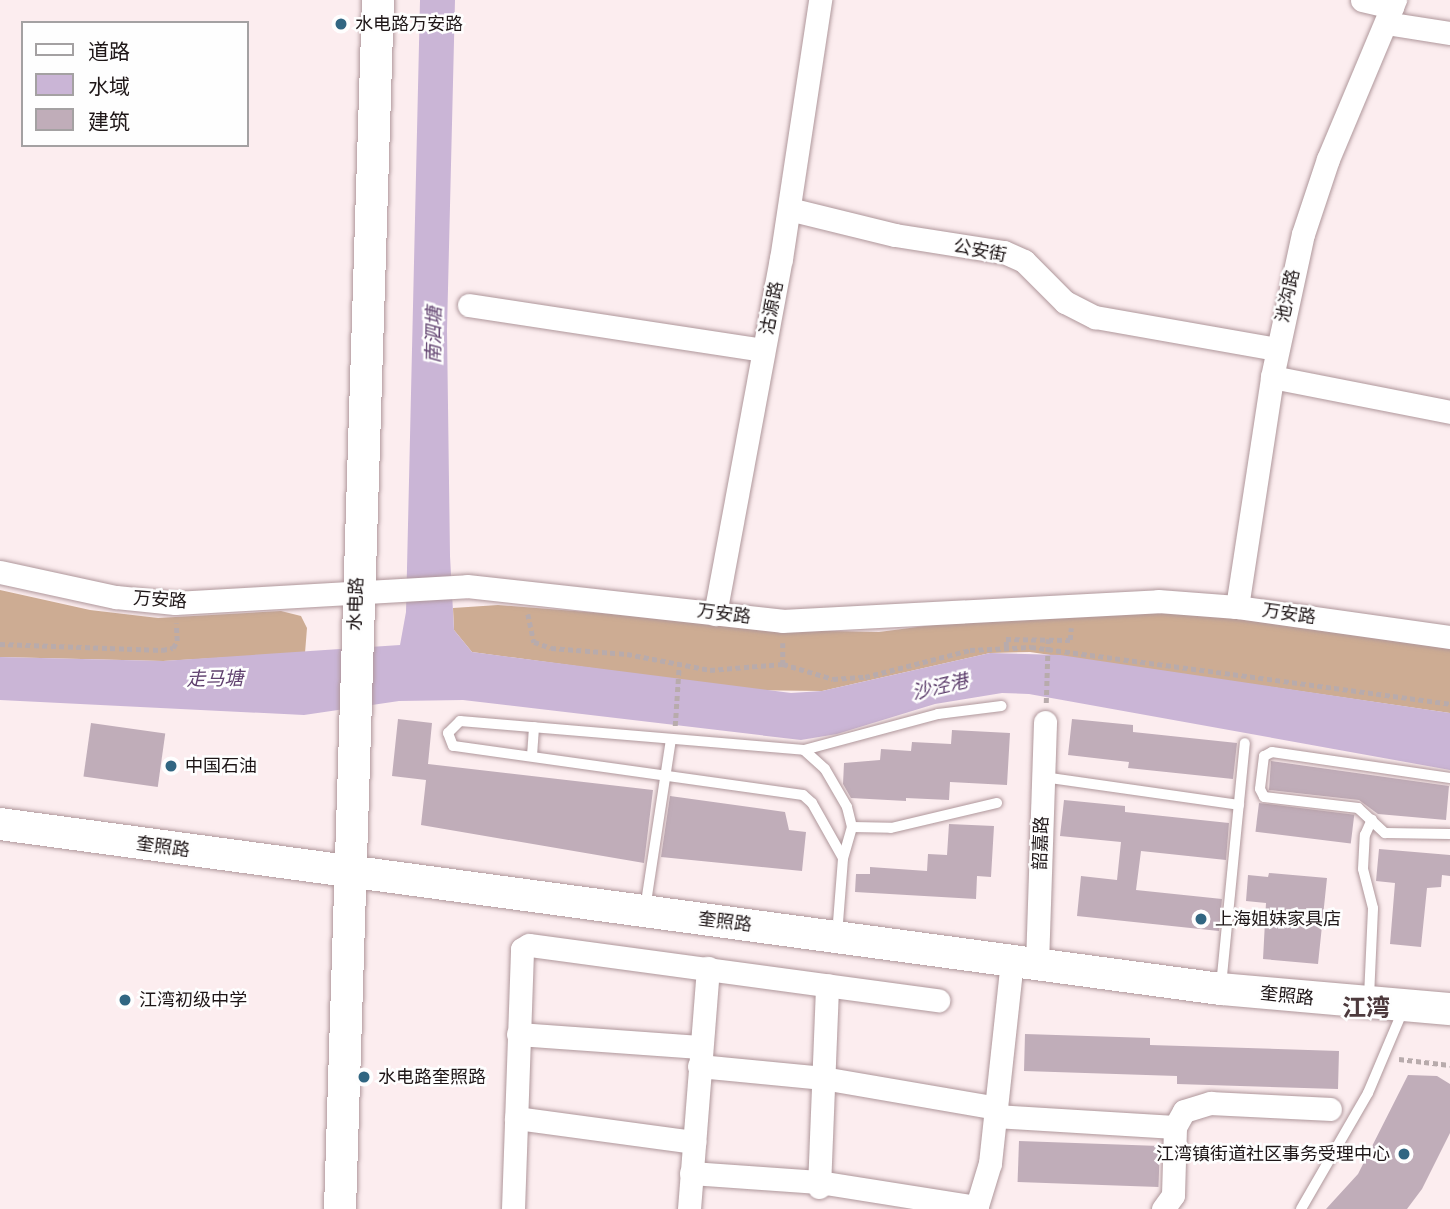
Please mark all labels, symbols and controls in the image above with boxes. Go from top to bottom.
place label: 水电路万安路 [355,13,463,35]
marker: 水电路万安路 [333,16,349,32]
legend [21,21,248,147]
text: 道路 [88,39,130,65]
text: 水域 [88,74,130,100]
text: 建筑 [88,109,130,135]
street label: 公安街 [951,235,1009,267]
street label: 池沟路 [1272,267,1304,325]
street label: 沽源路 [756,279,788,337]
water label: 南泗塘 [422,306,446,364]
street label: 水电路 [344,577,368,631]
street label: 万安路 [132,587,188,613]
street label: 万安路 [696,600,752,628]
street label: 万安路 [1261,600,1317,628]
water label: 走马塘 [186,667,244,691]
water label: 沙泾港 [910,669,970,705]
place label: 中国石油 [185,755,257,777]
marker: 中国石油 [163,758,179,774]
street label: 韶嘉路 [1029,816,1053,870]
street label: 奎照路 [135,833,191,861]
street label: 奎照路 [697,908,753,936]
place label: 上海姐妹家具店 [1215,908,1341,930]
marker: 上海姐妹家具店 [1193,911,1209,927]
street label: 奎照路 [1259,982,1315,1010]
place label: 江湾初级中学 [139,989,247,1011]
marker: 江湾初级中学 [117,992,133,1008]
district label: 江湾 [1342,995,1390,1023]
place label: 水电路奎照路 [378,1066,486,1088]
marker: 水电路奎照路 [356,1069,372,1085]
place label: 江湾镇街道社区事务受理中心 [1156,1143,1390,1165]
marker: 江湾镇街道社区事务受理中心 [1396,1146,1412,1162]

